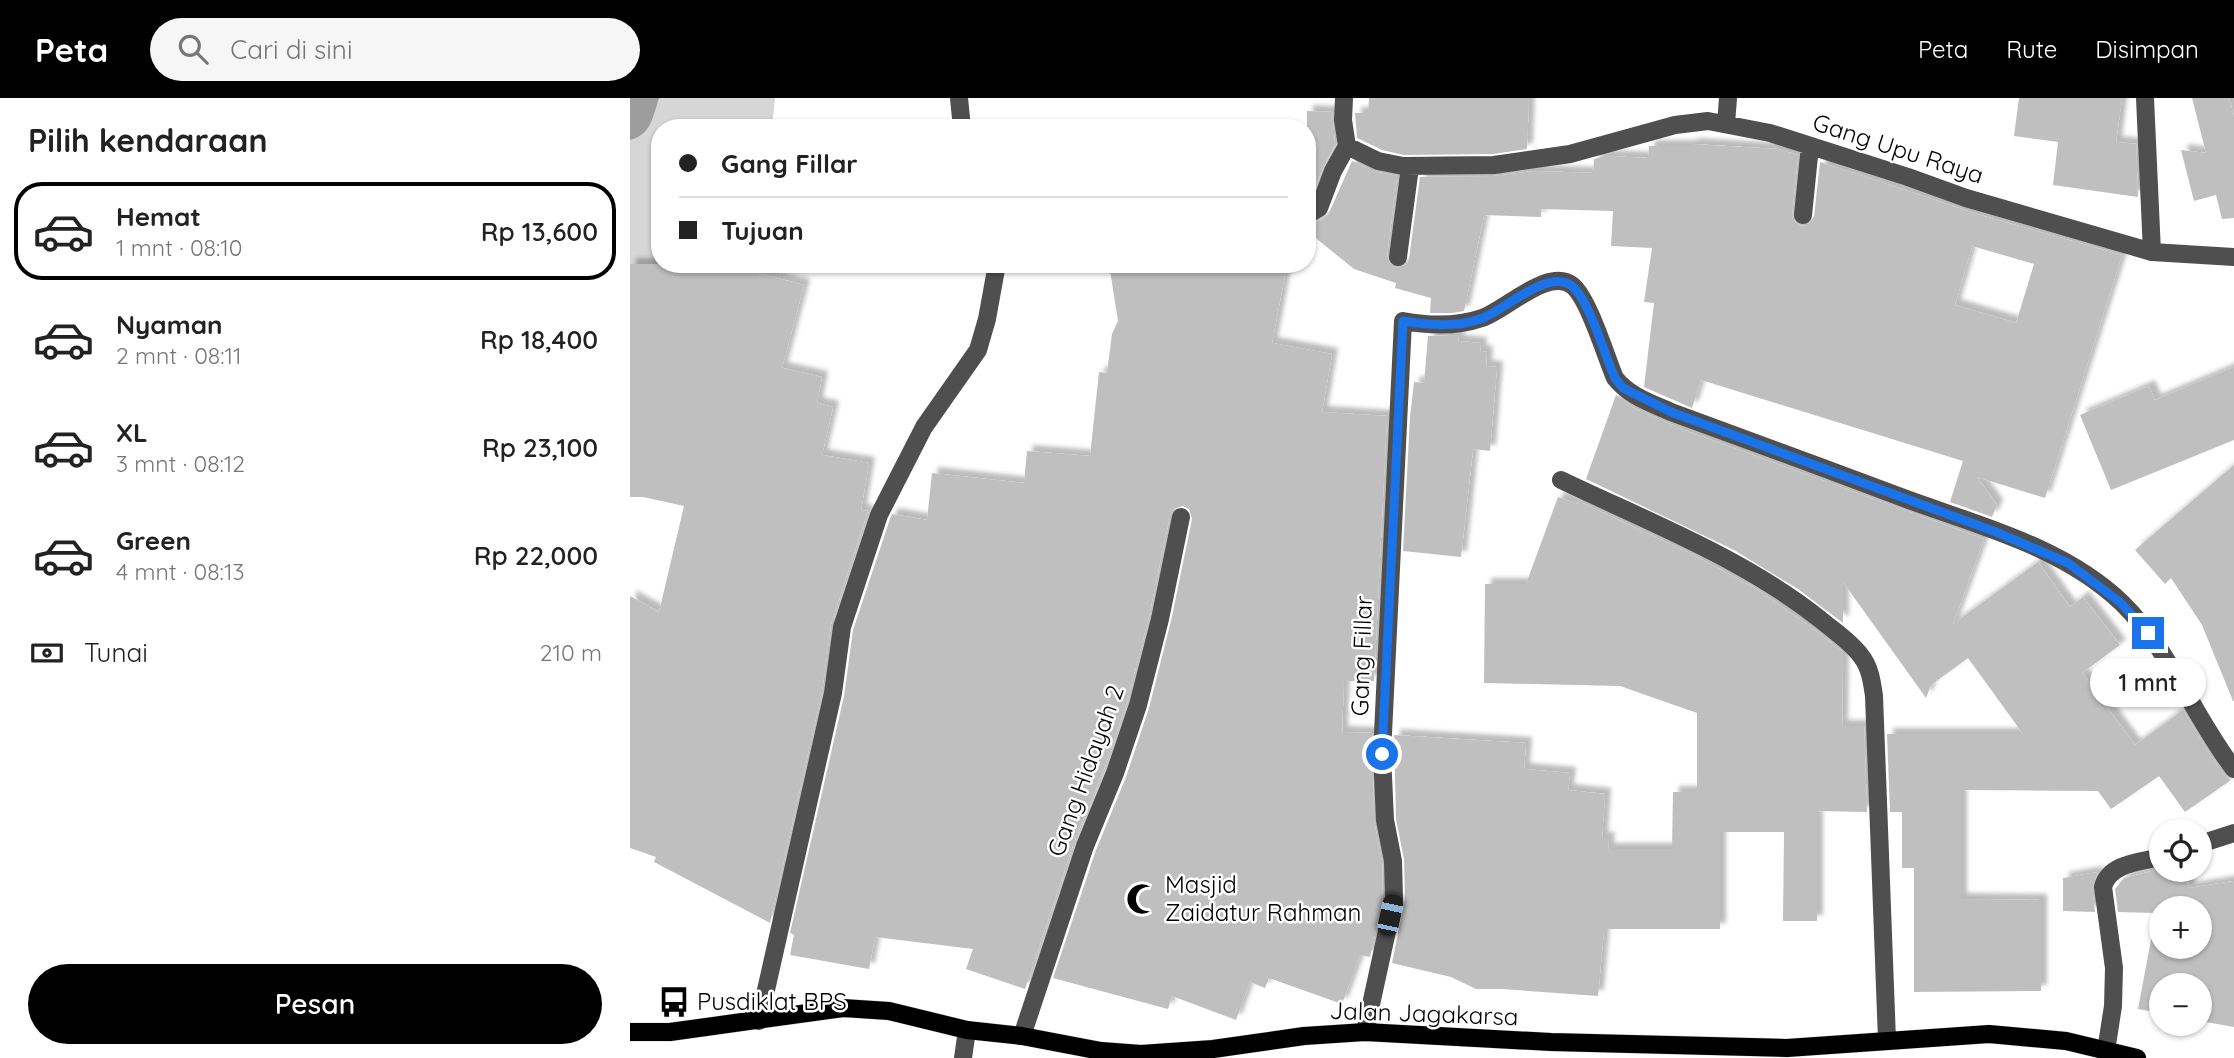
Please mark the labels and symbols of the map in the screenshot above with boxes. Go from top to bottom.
street label: Gang Upu Raya [1809,106,1987,190]
street label: Gang Fillar [1344,595,1378,717]
route end [2132,617,2164,649]
callout: 1 mnt [2090,658,2206,706]
street label: Gang Hidayah 2 [1040,681,1130,860]
route start [1366,738,1398,770]
place label: Masjid Zaidatur Rahman [1165,869,1361,927]
mosque icon: Masjid Zaidatur Rahman [1125,882,1159,916]
car [1376,892,1405,938]
bus stop icon: Pusdiklat BPS [657,985,691,1019]
place label: Pusdiklat BPS [697,986,847,1016]
street label: Jalan Jagakarsa [1329,995,1519,1031]

